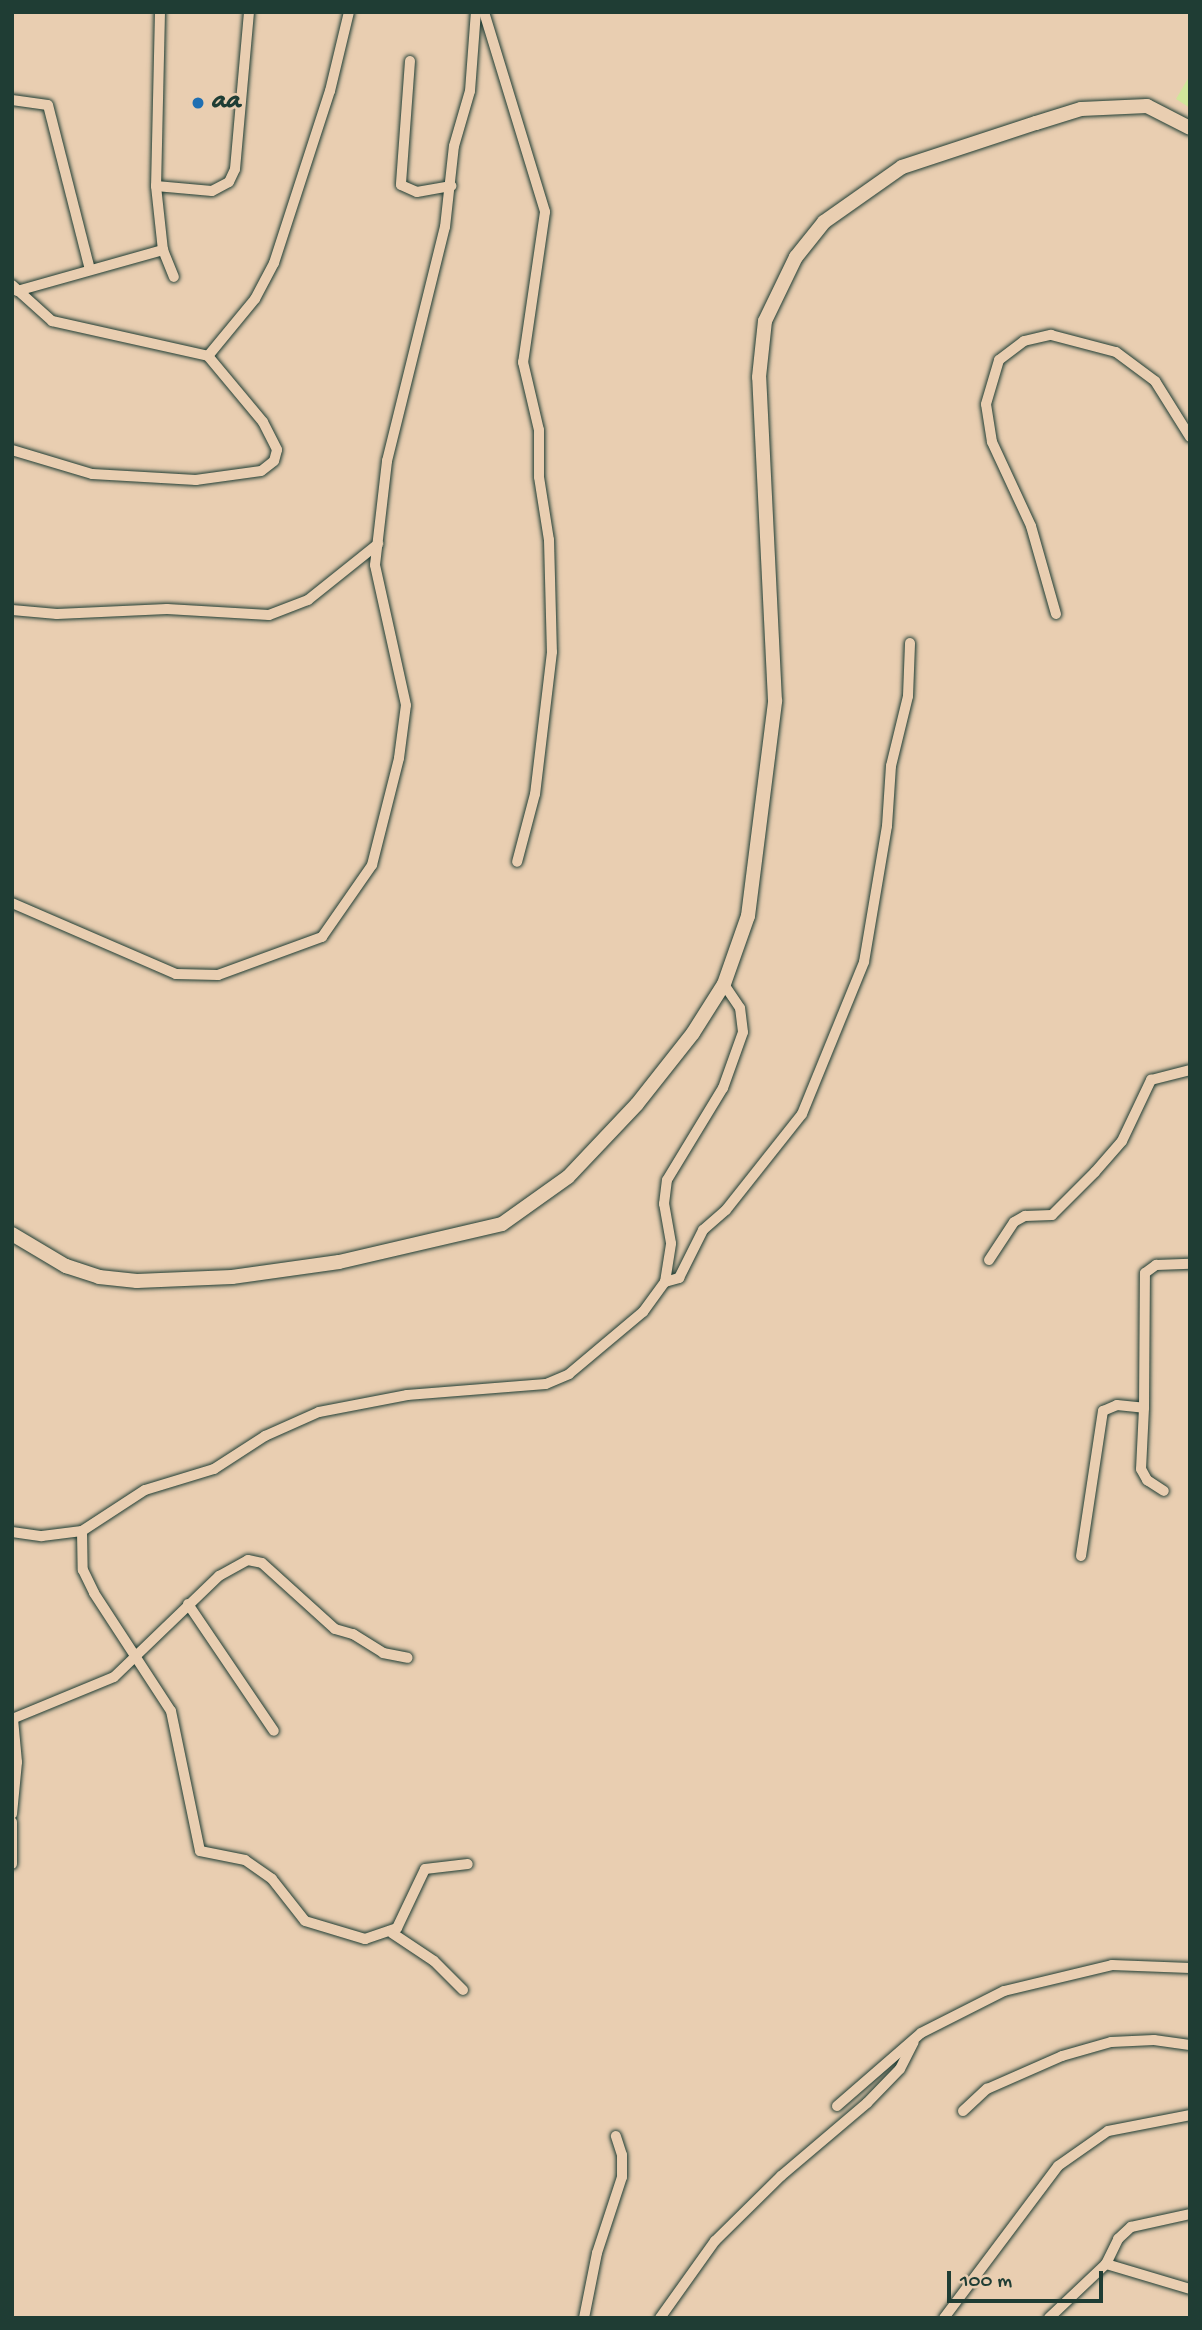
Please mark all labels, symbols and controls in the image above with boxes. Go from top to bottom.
place label: aa [212,87,241,119]
marker: aa [190,95,206,111]
scale bar [950,2256,1106,2300]
text: 100 m [960,2270,1012,2295]

